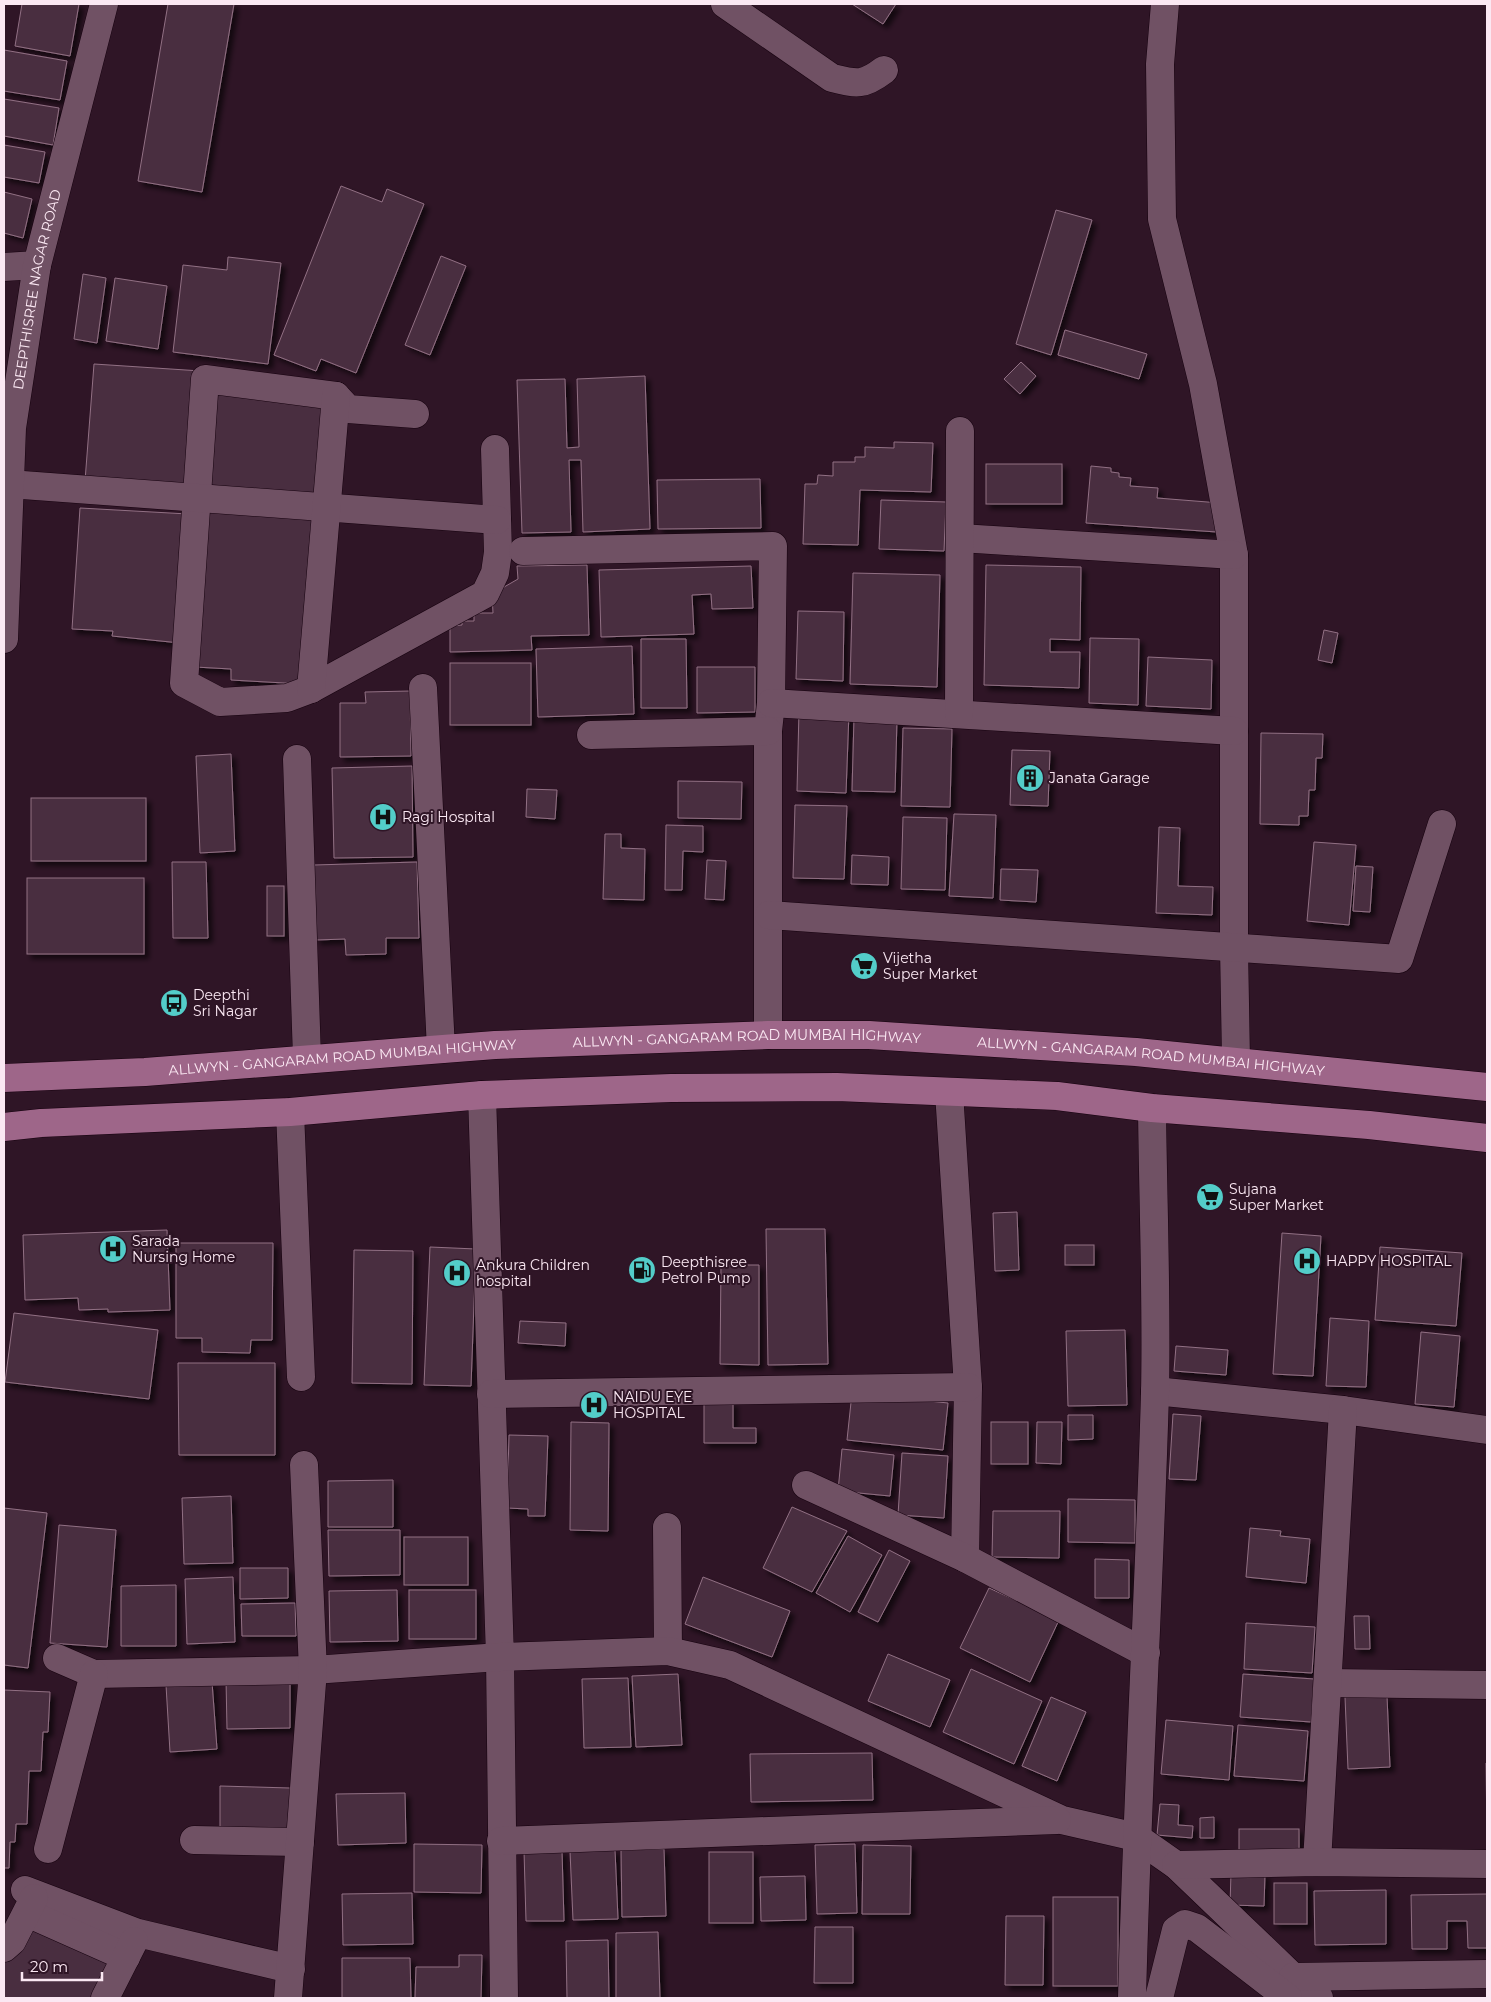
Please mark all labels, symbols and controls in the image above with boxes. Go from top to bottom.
street label: DEEPTHISREE NAGAR ROAD [9,187,65,391]
building icon: Janata Garage [1015,763,1045,793]
place label: Janata Garage [1048,769,1150,787]
hospital icon: Ragi Hospital [368,802,398,832]
place label: Ragi Hospital [402,808,495,826]
place label: Vijetha Super Market [883,949,978,983]
supermarket icon: Vijetha Super Market [849,951,879,981]
place label: Deepthi Sri Nagar [193,986,258,1020]
bus stop icon: Deepthi Sri Nagar [159,988,189,1018]
street label: ALLWYN - GANGARAM ROAD MUMBAI HIGHWAY [572,1026,922,1051]
street label: ALLWYN - GANGARAM ROAD MUMBAI HIGHWAY [977,1033,1325,1080]
street label: ALLWYN - GANGARAM ROAD MUMBAI HIGHWAY [168,1035,517,1079]
place label: Sujana Super Market [1229,1180,1324,1214]
supermarket icon: Sujana Super Market [1195,1182,1225,1212]
place label: Sarada Nursing Home [132,1232,235,1266]
hospital icon: Sarada Nursing Home [98,1234,128,1264]
hospital icon: HAPPY HOSPITAL [1292,1246,1322,1276]
place label: HAPPY HOSPITAL [1326,1252,1452,1270]
place label: Deepthisree Petrol Pump [661,1253,750,1287]
fuel station icon: Deepthisree Petrol Pump [627,1255,657,1285]
place label: Ankura Children hospital [476,1256,590,1290]
hospital icon: Ankura Children hospital [442,1258,472,1288]
place label: NAIDU EYE HOSPITAL [613,1388,692,1422]
hospital icon: NAIDU EYE HOSPITAL [579,1390,609,1420]
scale bar [22,1950,102,1982]
text: 20 m [30,1957,68,1976]

